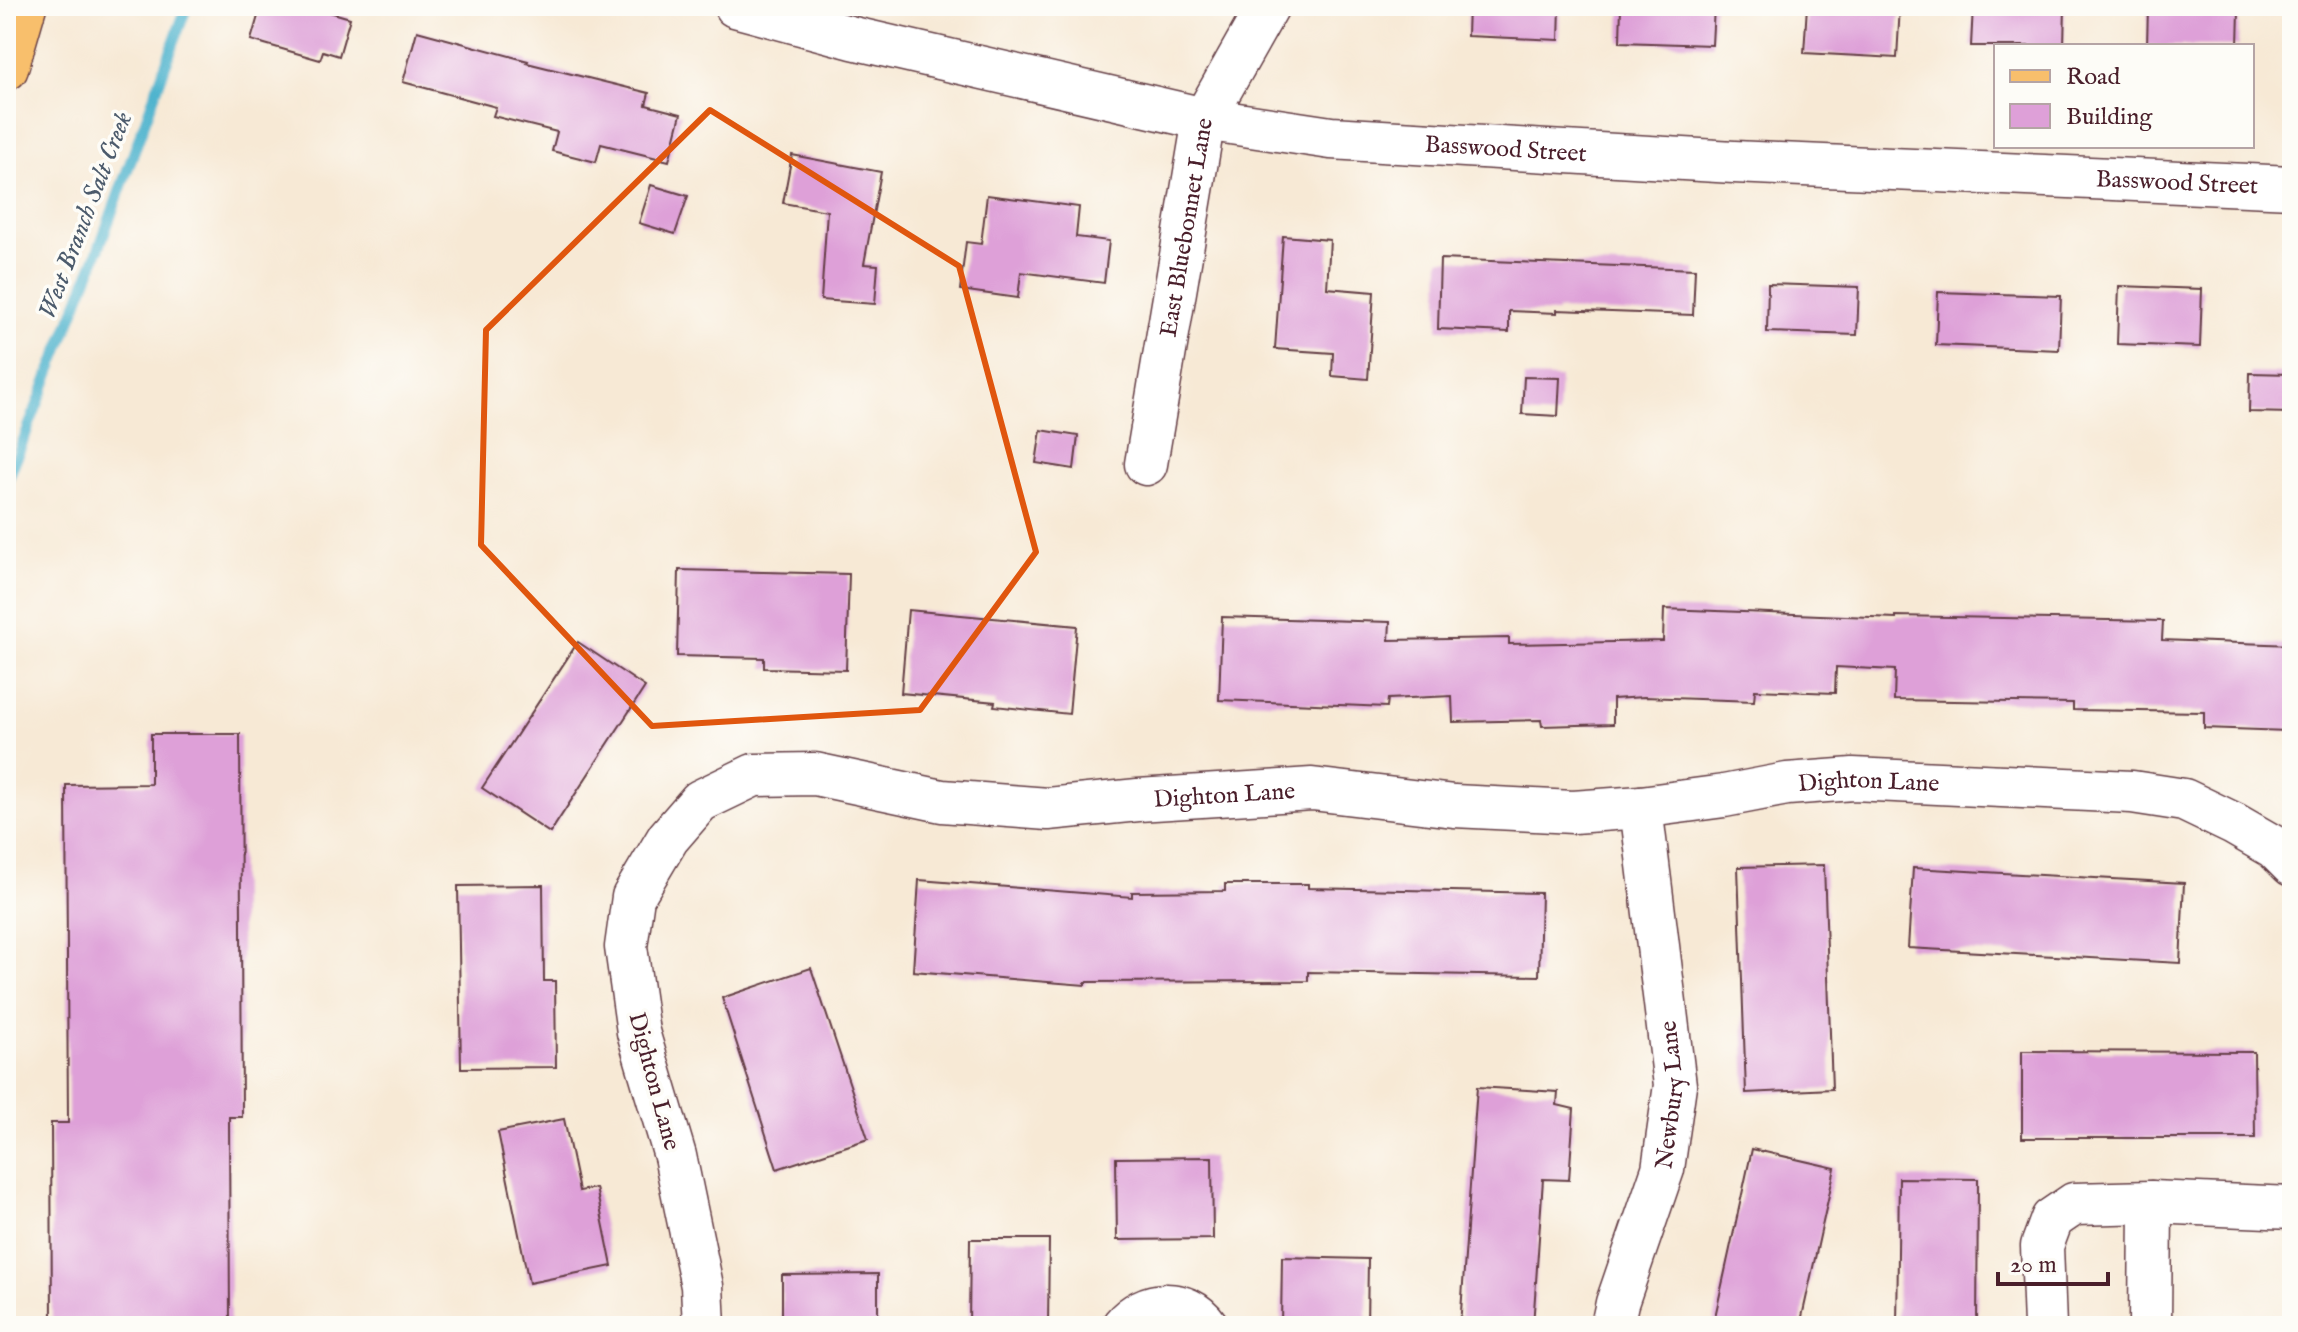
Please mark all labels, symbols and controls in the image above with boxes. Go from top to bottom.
legend [1994,44,2254,148]
text: Road [2066,62,2120,93]
text: Building [2066,102,2153,133]
water label: West Branch Salt Creek [31,107,140,324]
street label: East Bluebonnet Lane [1154,116,1221,340]
street label: Basswood Street [1424,130,1588,170]
street label: Basswood Street [2095,164,2259,202]
street label: Dighton Lane [1797,765,1940,800]
street label: Dighton Lane [1153,776,1296,816]
street label: Dighton Lane [620,1009,687,1154]
street label: Newbury Lane [1649,1019,1692,1171]
scale bar [1998,1236,2108,1286]
text: 20 m [2010,1250,2057,1281]

